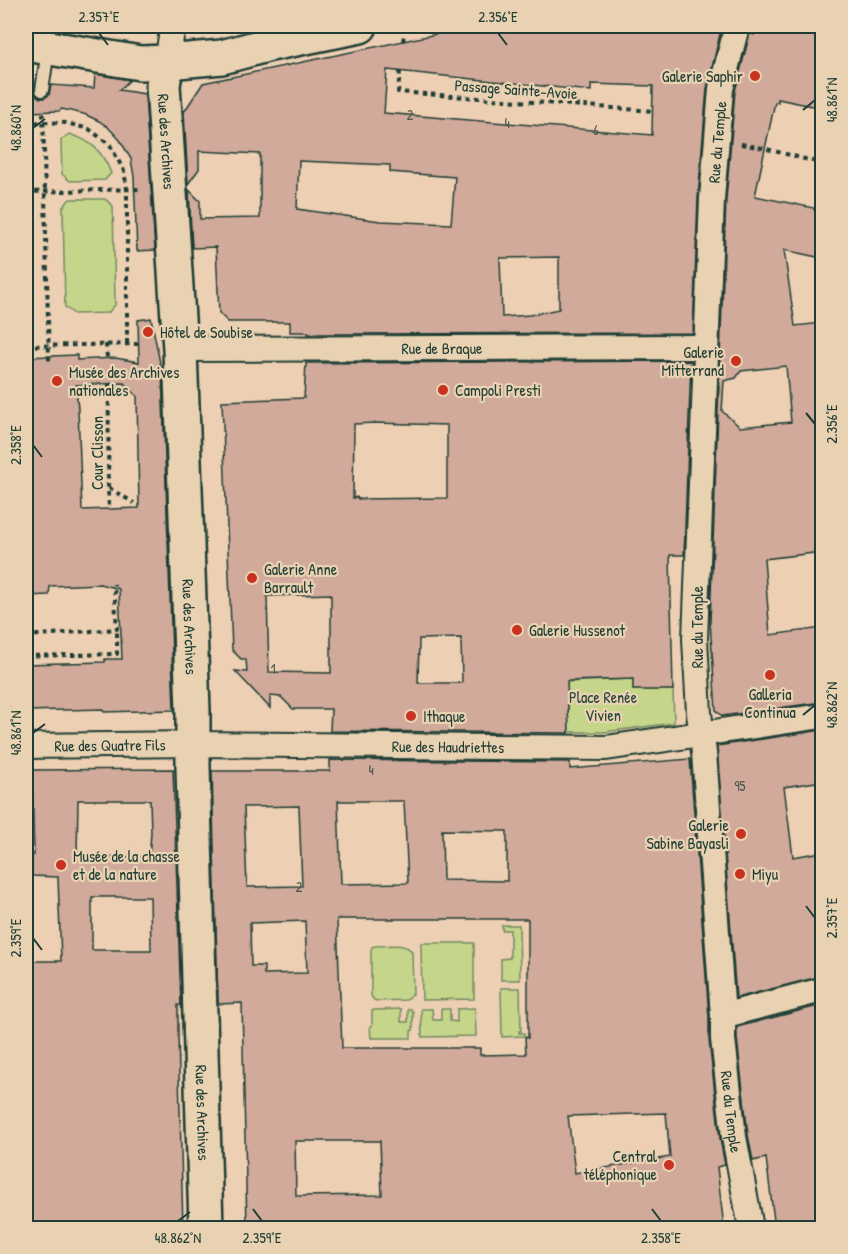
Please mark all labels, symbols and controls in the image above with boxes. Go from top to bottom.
text: 2.357°E [79,6,120,27]
text: 2.356°E [478,6,518,27]
place label: Galerie Saphir [662,65,743,87]
marker: Galerie Saphir [748,69,762,83]
street label: Passage Sainte-Avoie [454,74,579,104]
text: 48.861°N [821,78,842,122]
street label: Rue des Archives [153,93,181,190]
street label: Rue du Temple [702,99,732,184]
text: 48.860°N [5,105,26,151]
house number: 2 [407,105,414,124]
house number: 4 [504,113,510,132]
house number: 6 [593,120,599,139]
place label: Hôtel de Soubise [160,321,254,343]
marker: Hôtel de Soubise [141,325,155,339]
street label: Rue de Braque [402,337,483,359]
place label: Galerie Mitterrand [661,341,725,381]
marker: Galerie Mitterrand [729,354,743,368]
place label: Musée des Archives nationales [69,361,179,401]
marker: Musée des Archives nationales [50,374,64,388]
place label: Campoli Presti [455,379,541,401]
marker: Campoli Presti [436,383,450,397]
text: 2.356°E [821,404,842,444]
street label: Cour Clisson [86,416,108,490]
text: 2.358°E [5,425,26,465]
place label: Galerie Anne Barrault [264,558,338,598]
marker: Galerie Anne Barrault [245,571,259,585]
street label: Rue des Archives [177,579,203,675]
street label: Rue du Temple [686,585,708,668]
place label: Galerie Hussenot [529,619,626,641]
marker: Galerie Hussenot [510,623,524,637]
house number: 1 [270,659,276,678]
marker: Galleria Continua [763,668,777,682]
text: 48.862°N [821,682,842,728]
place label: Galleria Continua [744,683,796,723]
park label: Place Renée Vivien [569,686,638,726]
place label: Ithaque [423,705,466,727]
marker: Ithaque [404,709,418,723]
text: 48.861°N [5,711,26,755]
street label: Rue des Quatre Fils [54,733,166,757]
street label: Rue des Haudriettes [392,735,504,758]
house number: 4 [368,760,374,779]
house number: 95 [734,776,746,795]
place label: Galerie Sabine Bayasli [647,814,730,854]
marker: Galerie Sabine Bayasli [734,827,748,841]
place label: Musée de la chasse et de la nature [73,845,181,885]
marker: Musée de la chasse et de la nature [54,858,68,872]
place label: Miyu [752,863,779,885]
marker: Miyu [733,867,747,881]
house number: 2 [296,877,303,896]
text: 2.357°E [821,897,842,938]
text: 2.359°E [5,918,26,957]
street label: Rue des Archives [190,1065,215,1161]
street label: Rue du Temple [716,1070,748,1155]
place label: Central téléphonique [583,1145,658,1185]
marker: Central téléphonique [662,1158,676,1172]
text: 48.862°N [155,1227,201,1248]
text: 2.359°E [243,1227,282,1248]
text: 2.358°E [641,1227,681,1248]

